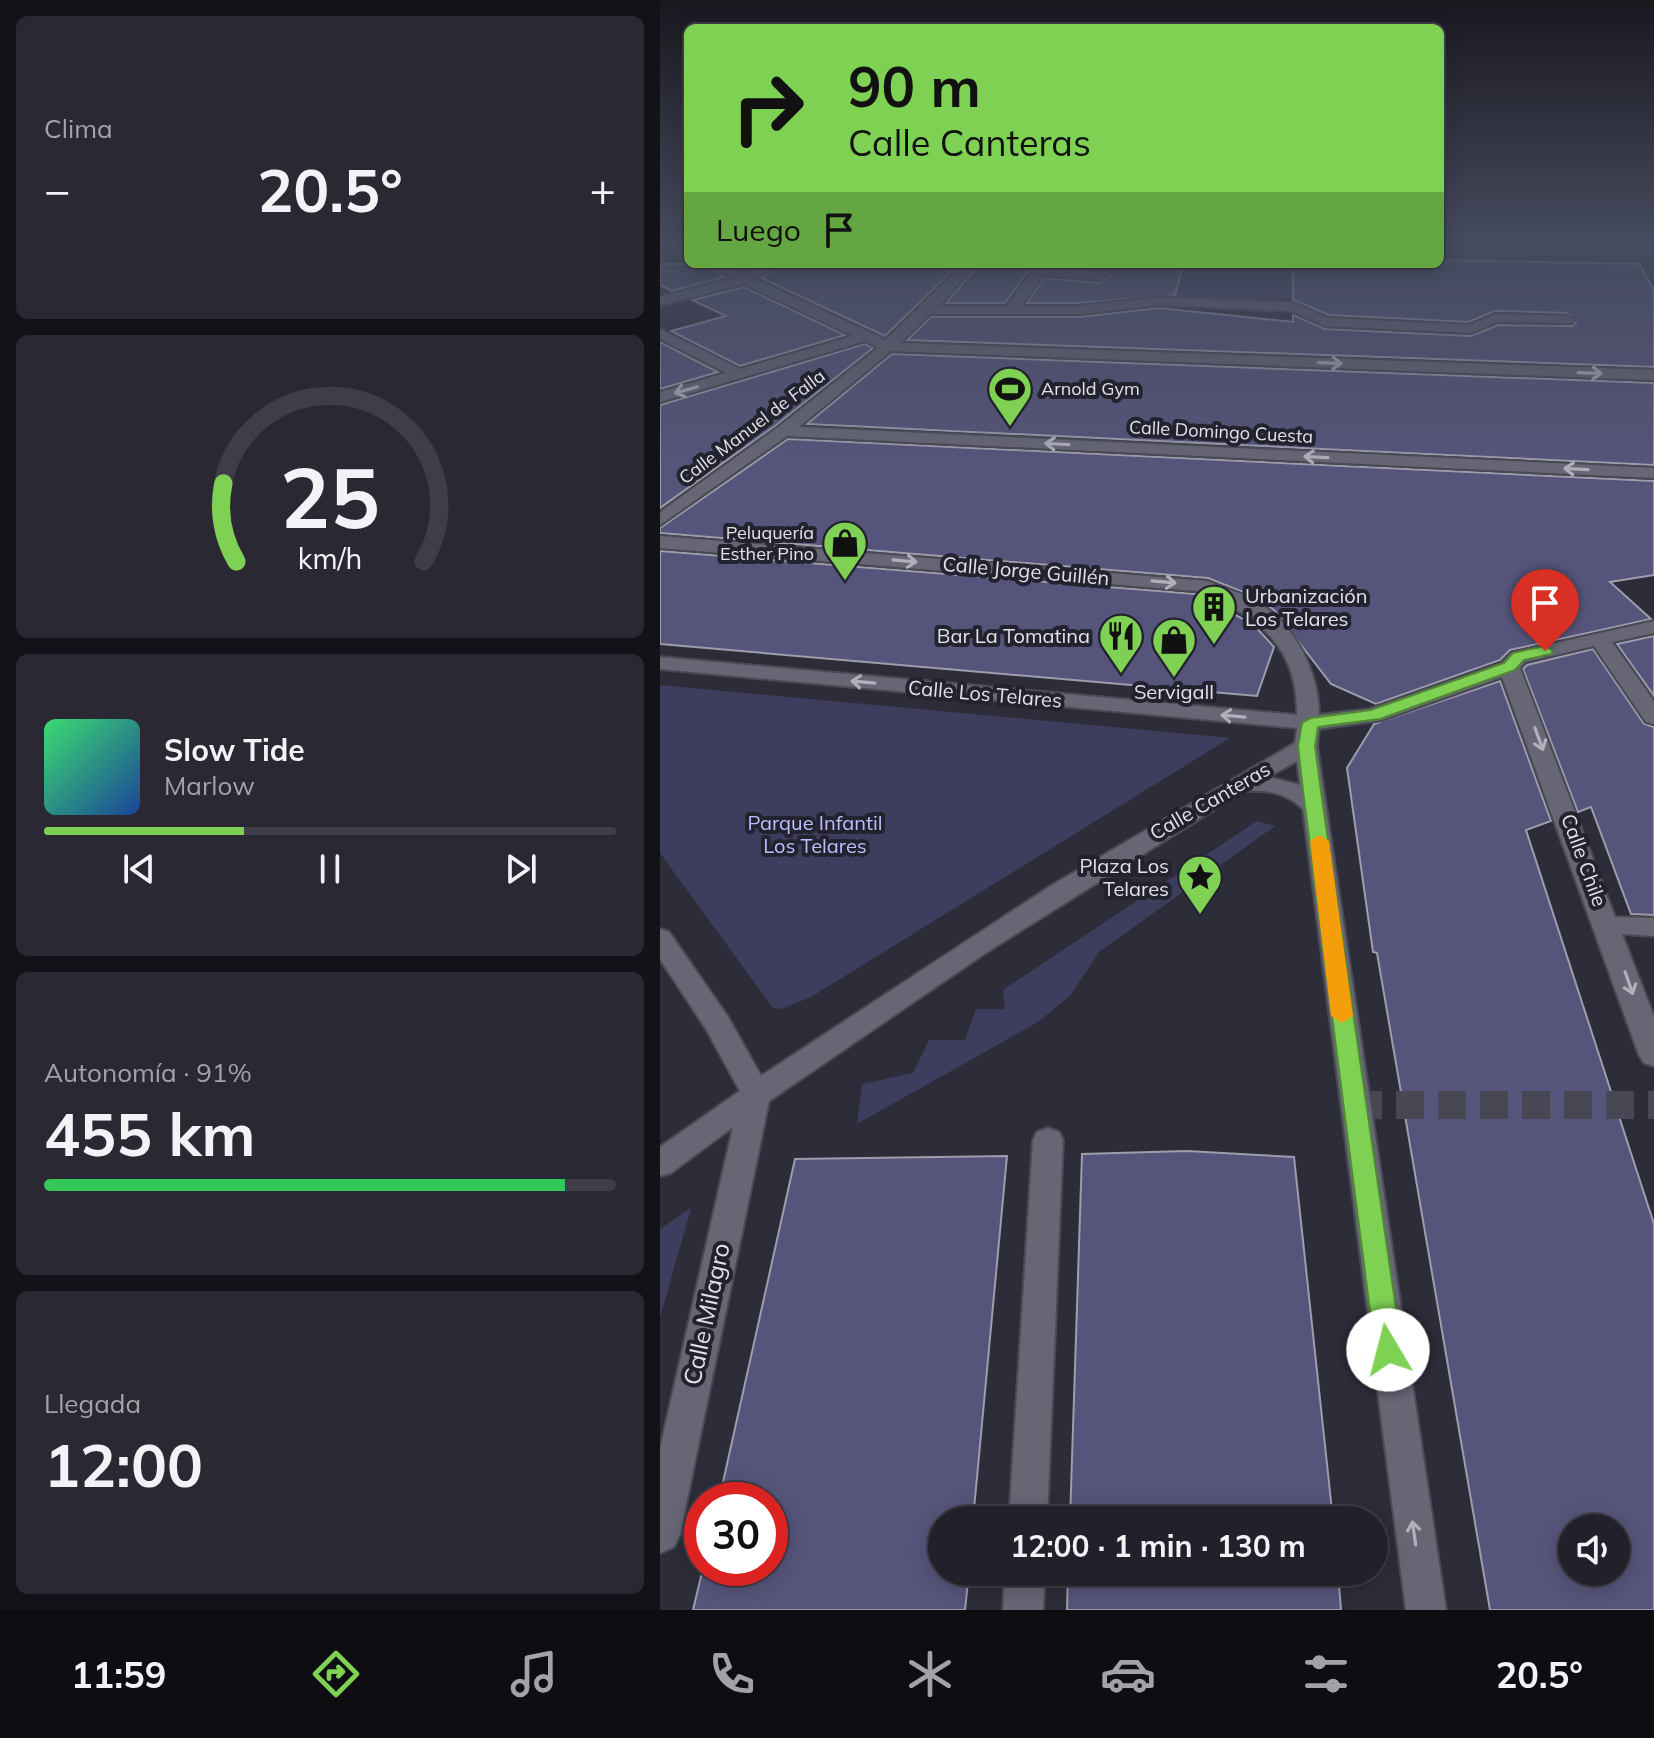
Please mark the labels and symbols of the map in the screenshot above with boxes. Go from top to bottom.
one-way arrow [1316,356,1343,371]
street label: Calle Manuel de Falla [674,364,829,489]
sports icon: Arnold Gym [986,365,1034,428]
one-way arrow [1576,365,1603,380]
place label: Arnold Gym [1041,377,1140,400]
one-way arrow [674,384,699,398]
street label: Calle Domingo Cuesta [1128,415,1314,448]
one-way arrow [1044,437,1071,452]
one-way arrow [1303,449,1330,464]
one-way arrow [1563,461,1590,476]
shop icon: Peluquería Esther Pino [821,519,869,582]
place label: Peluquería Esther Pino [720,521,814,565]
street label: Calle Jorge Guillén [942,551,1110,590]
one-way arrow [891,554,918,569]
pin [1511,569,1579,651]
one-way arrow [1150,575,1177,590]
building icon: Urbanización Los Telares [1190,583,1238,646]
place label: Urbanización Los Telares [1245,583,1367,631]
restaurant icon: Bar La Tomatina [1097,612,1145,675]
shop icon: Servigall [1150,616,1198,679]
place label: Bar La Tomatina [937,623,1090,648]
one-way arrow [850,674,877,689]
street label: Calle Los Telares [907,674,1063,713]
place label: Servigall [1134,679,1214,704]
one-way arrow [1220,708,1247,723]
one-way arrow [1533,726,1547,751]
street label: Calle Canteras [1145,756,1274,845]
park label: Parque Infantil Los Telares [747,810,883,858]
street label: Calle Chile [1556,810,1613,910]
place label: Plaza Los Telares [1080,853,1169,901]
place icon: Plaza Los Telares [1176,853,1224,916]
one-way arrow [1622,970,1637,995]
street label: Calle Milagro [676,1240,736,1387]
position arrow [1346,1308,1430,1392]
speed limit sign: 30 [684,1482,788,1586]
one-way arrow [1406,1521,1421,1546]

